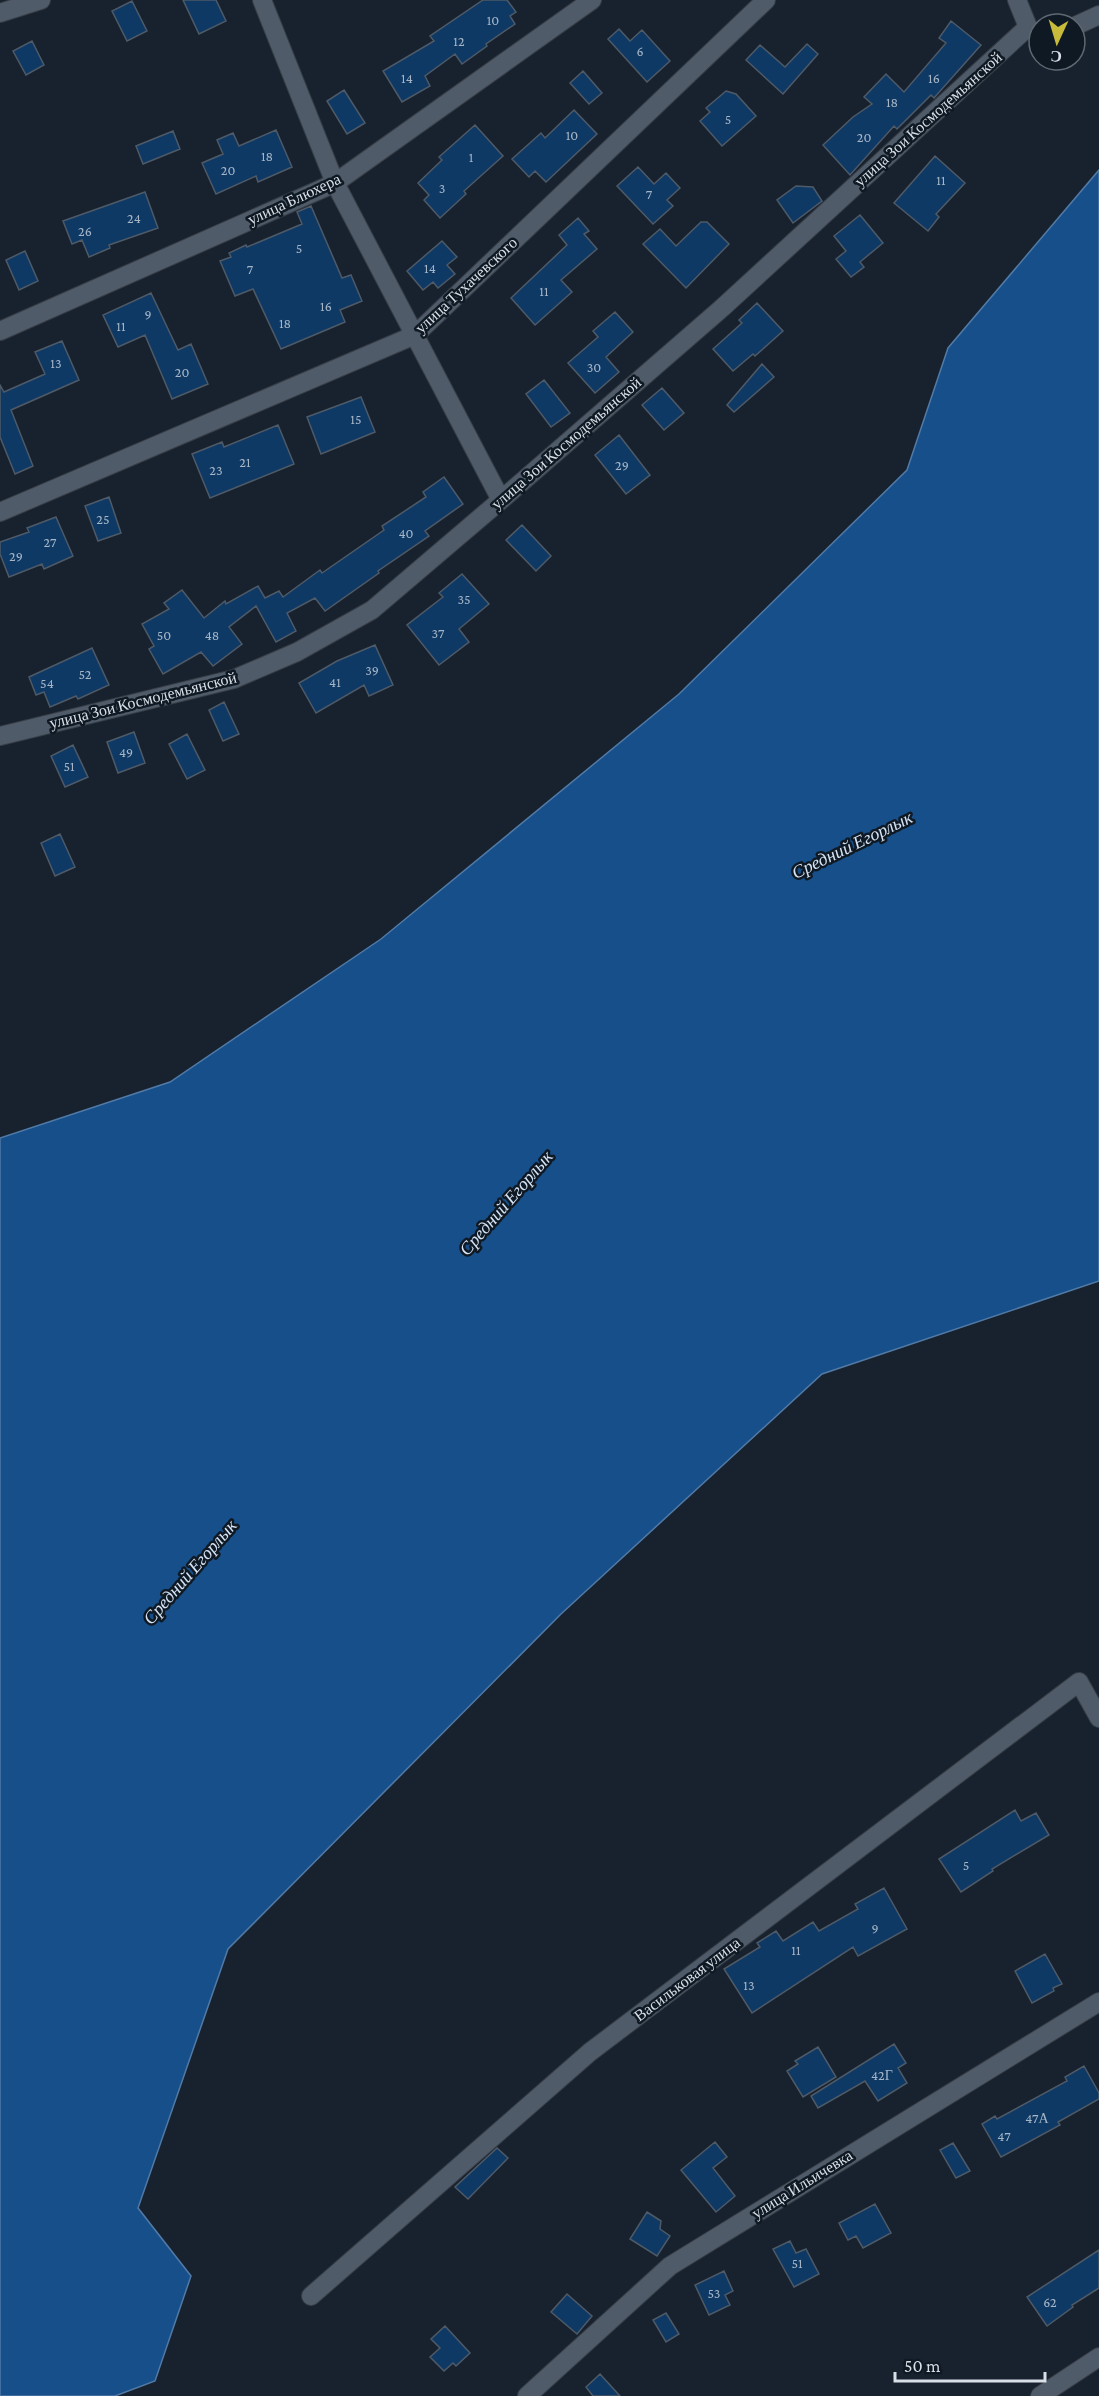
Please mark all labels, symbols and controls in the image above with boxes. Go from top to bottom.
house number: 10 [487,12,499,28]
north arrow [1027,12,1087,72]
house number: 12 [453,33,465,49]
house number: 6 [636,43,644,59]
street label: улица Зои Космодемьянской [851,48,1006,190]
text: С [1050,48,1062,65]
house number: 14 [401,70,413,86]
house number: 16 [928,70,940,86]
house number: 18 [886,94,898,110]
house number: 5 [725,111,731,127]
house number: 10 [566,127,578,143]
house number: 20 [857,129,871,145]
house number: 18 [261,148,273,164]
house number: 1 [469,149,474,165]
house number: 20 [221,162,235,178]
street label: улица Блюхера [245,170,344,229]
house number: 11 [936,172,946,188]
house number: 3 [439,180,445,196]
house number: 7 [646,186,653,202]
house number: 24 [127,210,141,226]
house number: 26 [78,223,92,239]
street label: улица Тухачевского [412,234,521,337]
house number: 5 [296,240,302,256]
house number: 14 [424,260,436,276]
house number: 7 [247,261,254,277]
house number: 11 [539,283,549,299]
house number: 16 [320,298,332,314]
house number: 9 [144,306,152,322]
house number: 18 [279,315,291,331]
house number: 11 [116,318,126,334]
house number: 13 [50,355,62,371]
house number: 30 [587,359,601,375]
house number: 20 [175,364,189,380]
street label: улица Зои Космодемьянской [488,373,645,513]
house number: 15 [350,411,362,427]
house number: 21 [239,454,251,470]
house number: 29 [615,457,629,473]
house number: 23 [209,462,223,478]
house number: 25 [96,511,110,527]
house number: 40 [398,525,414,541]
house number: 27 [44,534,57,550]
house number: 29 [9,548,23,564]
house number: 35 [457,591,471,607]
house number: 37 [432,625,445,641]
house number: 50 [157,627,171,643]
house number: 48 [205,627,219,643]
house number: 39 [365,662,379,678]
house number: 52 [79,666,92,682]
street label: улица Зои Космодемьянской [48,668,239,732]
house number: 41 [329,674,341,690]
house number: 54 [40,675,54,691]
house number: 49 [119,744,133,760]
house number: 51 [63,758,75,774]
water label: Средний Егорлык [788,807,916,883]
water label: Средний Егорлык [455,1146,557,1259]
water label: Средний Егорлык [139,1515,241,1628]
house number: 5 [963,1857,969,1873]
house number: 9 [871,1920,879,1936]
street label: Васильковая улица [631,1934,744,2025]
house number: 11 [791,1942,801,1958]
house number: 13 [743,1977,755,1993]
house number: 42Г [871,2067,893,2083]
house number: 47А [1025,2110,1050,2126]
house number: 47 [997,2128,1011,2144]
street label: улица Ильичевка [749,2146,856,2223]
house number: 51 [791,2255,803,2271]
house number: 53 [707,2285,721,2301]
house number: 62 [1043,2294,1057,2310]
scale bar [895,2345,1045,2383]
text: 50 m [904,2356,941,2376]

